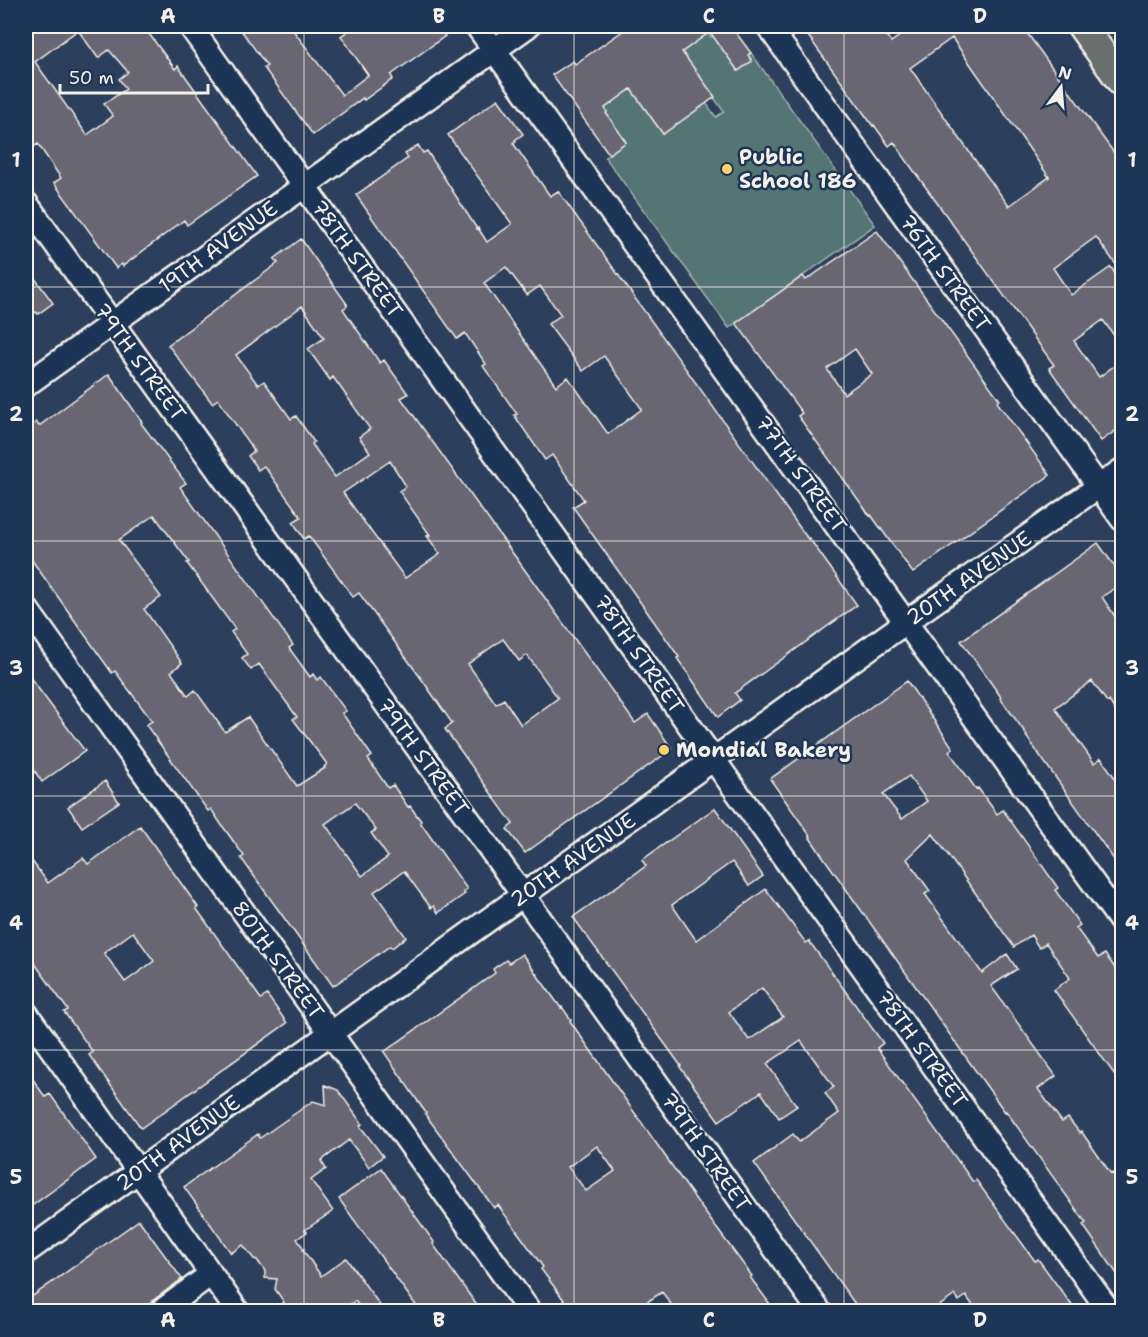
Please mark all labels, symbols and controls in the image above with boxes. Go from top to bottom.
text: A [160,3,176,29]
text: B [433,3,445,29]
text: C [703,3,715,29]
text: D [973,3,987,29]
scale bar [60,57,208,95]
north arrow [1031,57,1091,117]
text: N [1056,61,1074,85]
text: 50 m [69,66,114,90]
place label: Public School 186 [739,143,856,195]
text: 1 [11,147,21,173]
text: 1 [1127,147,1137,173]
marker: Public School 186 [720,162,734,176]
street label: 19TH AVENUE [153,194,283,300]
street label: 78TH STREET [305,194,409,324]
street label: 76TH STREET [893,209,997,337]
street label: 79TH STREET [88,297,192,427]
text: 2 [9,401,23,427]
text: 2 [1125,401,1139,427]
street label: 77TH STREET [749,410,853,538]
street label: 20TH AVENUE [901,524,1037,632]
street label: 78TH STREET [588,589,690,719]
text: 3 [9,655,23,681]
text: 3 [1125,655,1139,681]
street label: 79TH STREET [371,692,475,822]
place label: Mondial Bakery [676,736,851,764]
marker: Mondial Bakery [657,743,671,757]
street label: 20TH AVENUE [505,806,641,914]
street label: 80TH STREET [226,895,330,1025]
text: 4 [9,910,23,936]
text: 4 [1125,910,1139,936]
street label: 78TH STREET [870,984,974,1114]
street label: 79TH STREET [655,1087,757,1217]
street label: 20TH AVENUE [110,1088,246,1198]
text: 5 [10,1164,22,1190]
text: 5 [1126,1164,1138,1190]
text: A [160,1307,176,1333]
text: B [433,1307,445,1333]
text: C [703,1307,715,1333]
text: D [973,1307,987,1333]

